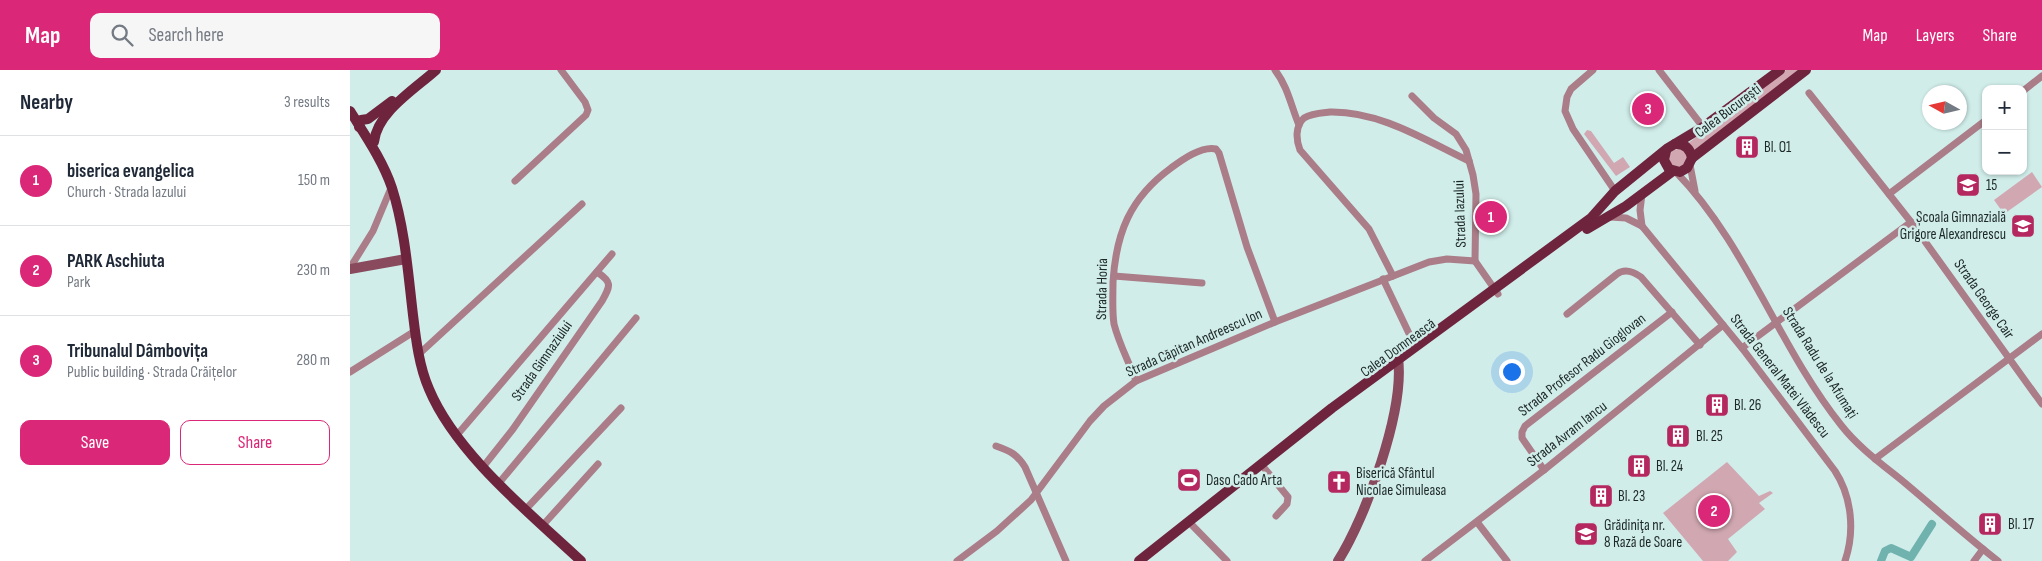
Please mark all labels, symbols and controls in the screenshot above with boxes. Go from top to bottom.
search box [90,13,440,58]
text: Map [25,21,60,50]
icon: search [108,21,136,49]
text: Search here [148,24,224,47]
text: Map [1863,25,1888,46]
text: Layers [1916,25,1955,46]
text: Share [1983,25,2017,46]
street label: Calea București [1691,80,1765,142]
north arrow [1922,85,1967,130]
map controls [1982,85,2027,175]
button: + [1982,85,2027,130]
text: Nearby [20,90,73,115]
pin: 3 [1632,90,1664,128]
text: 3 results [284,93,330,112]
button: − [1982,130,2027,175]
building icon: Bl. O1 [1734,134,1760,160]
place label: Bl. O1 [1764,138,1792,157]
text: biserica evangelica [67,160,194,183]
text: 1 [33,171,39,190]
text: 150 m [298,171,330,190]
school or university icon: 15 [1955,172,1981,198]
place label: 15 [1986,176,1997,195]
street label: Strada Iazului [1449,180,1471,248]
text: Church · Strada Iazului [67,183,186,202]
pin: 1 [1475,198,1507,236]
place label: Școala Gimnazială Grigore Alexandrescu [1900,208,2006,244]
school or university icon: Școala Gimnazială Grigore Alexandrescu [2010,213,2036,239]
text: PARK Aschiuta [67,250,165,273]
street label: Strada George Cair [1950,255,2019,343]
street label: Strada Horia [1092,258,1112,320]
text: 2 [32,261,40,280]
text: 230 m [297,261,330,280]
text: Park [67,273,90,292]
street label: Strada Căpitan Andreescu Ion [1123,304,1265,382]
street label: Strada Radu de la Afumați [1778,304,1862,423]
street label: Strada Profesor Radu Gioglovan [1514,309,1650,421]
street label: Strada General Matei Vlădescu [1726,310,1834,442]
street label: Calea Domnească [1357,314,1439,382]
street label: Strada Gimnaziului [507,317,577,405]
text: Tribunalul Dâmbovița [67,340,208,363]
text: 3 [32,351,40,370]
text: 280 m [296,351,330,370]
your location [1499,359,1525,385]
text: Public building · Strada Crăițelor [67,363,237,382]
building icon: Bl. 26 [1704,392,1730,418]
place label: Bl. 26 [1734,396,1761,415]
street label: Strada Avram Iancu [1523,397,1611,471]
button: Save [20,420,170,465]
button: Share [180,420,330,465]
building icon: Bl. 25 [1665,423,1691,449]
place label: Bl. 25 [1696,427,1723,446]
building icon: Bl. 24 [1626,453,1652,479]
place label: Bl. 24 [1656,457,1683,476]
place label: Biserică Sfântul Nicolae Simuleasa [1356,464,1447,500]
sports icon: Daso Cado Arta [1176,467,1202,493]
church icon: Biserică Sfântul Nicolae Simuleasa [1326,469,1352,495]
place label: Daso Cado Arta [1206,471,1282,490]
building icon: Bl. 23 [1588,483,1614,509]
place label: Bl. 23 [1618,487,1645,506]
pin: 2 [1698,492,1730,530]
building icon: Bl. 17 [1977,511,2003,537]
place label: Bl. 17 [2008,515,2034,534]
place label: Grădiniţa nr. 8 Rază de Soare [1604,516,1682,552]
school or university icon: Grădiniţa nr. 8 Rază de Soare [1573,521,1599,547]

